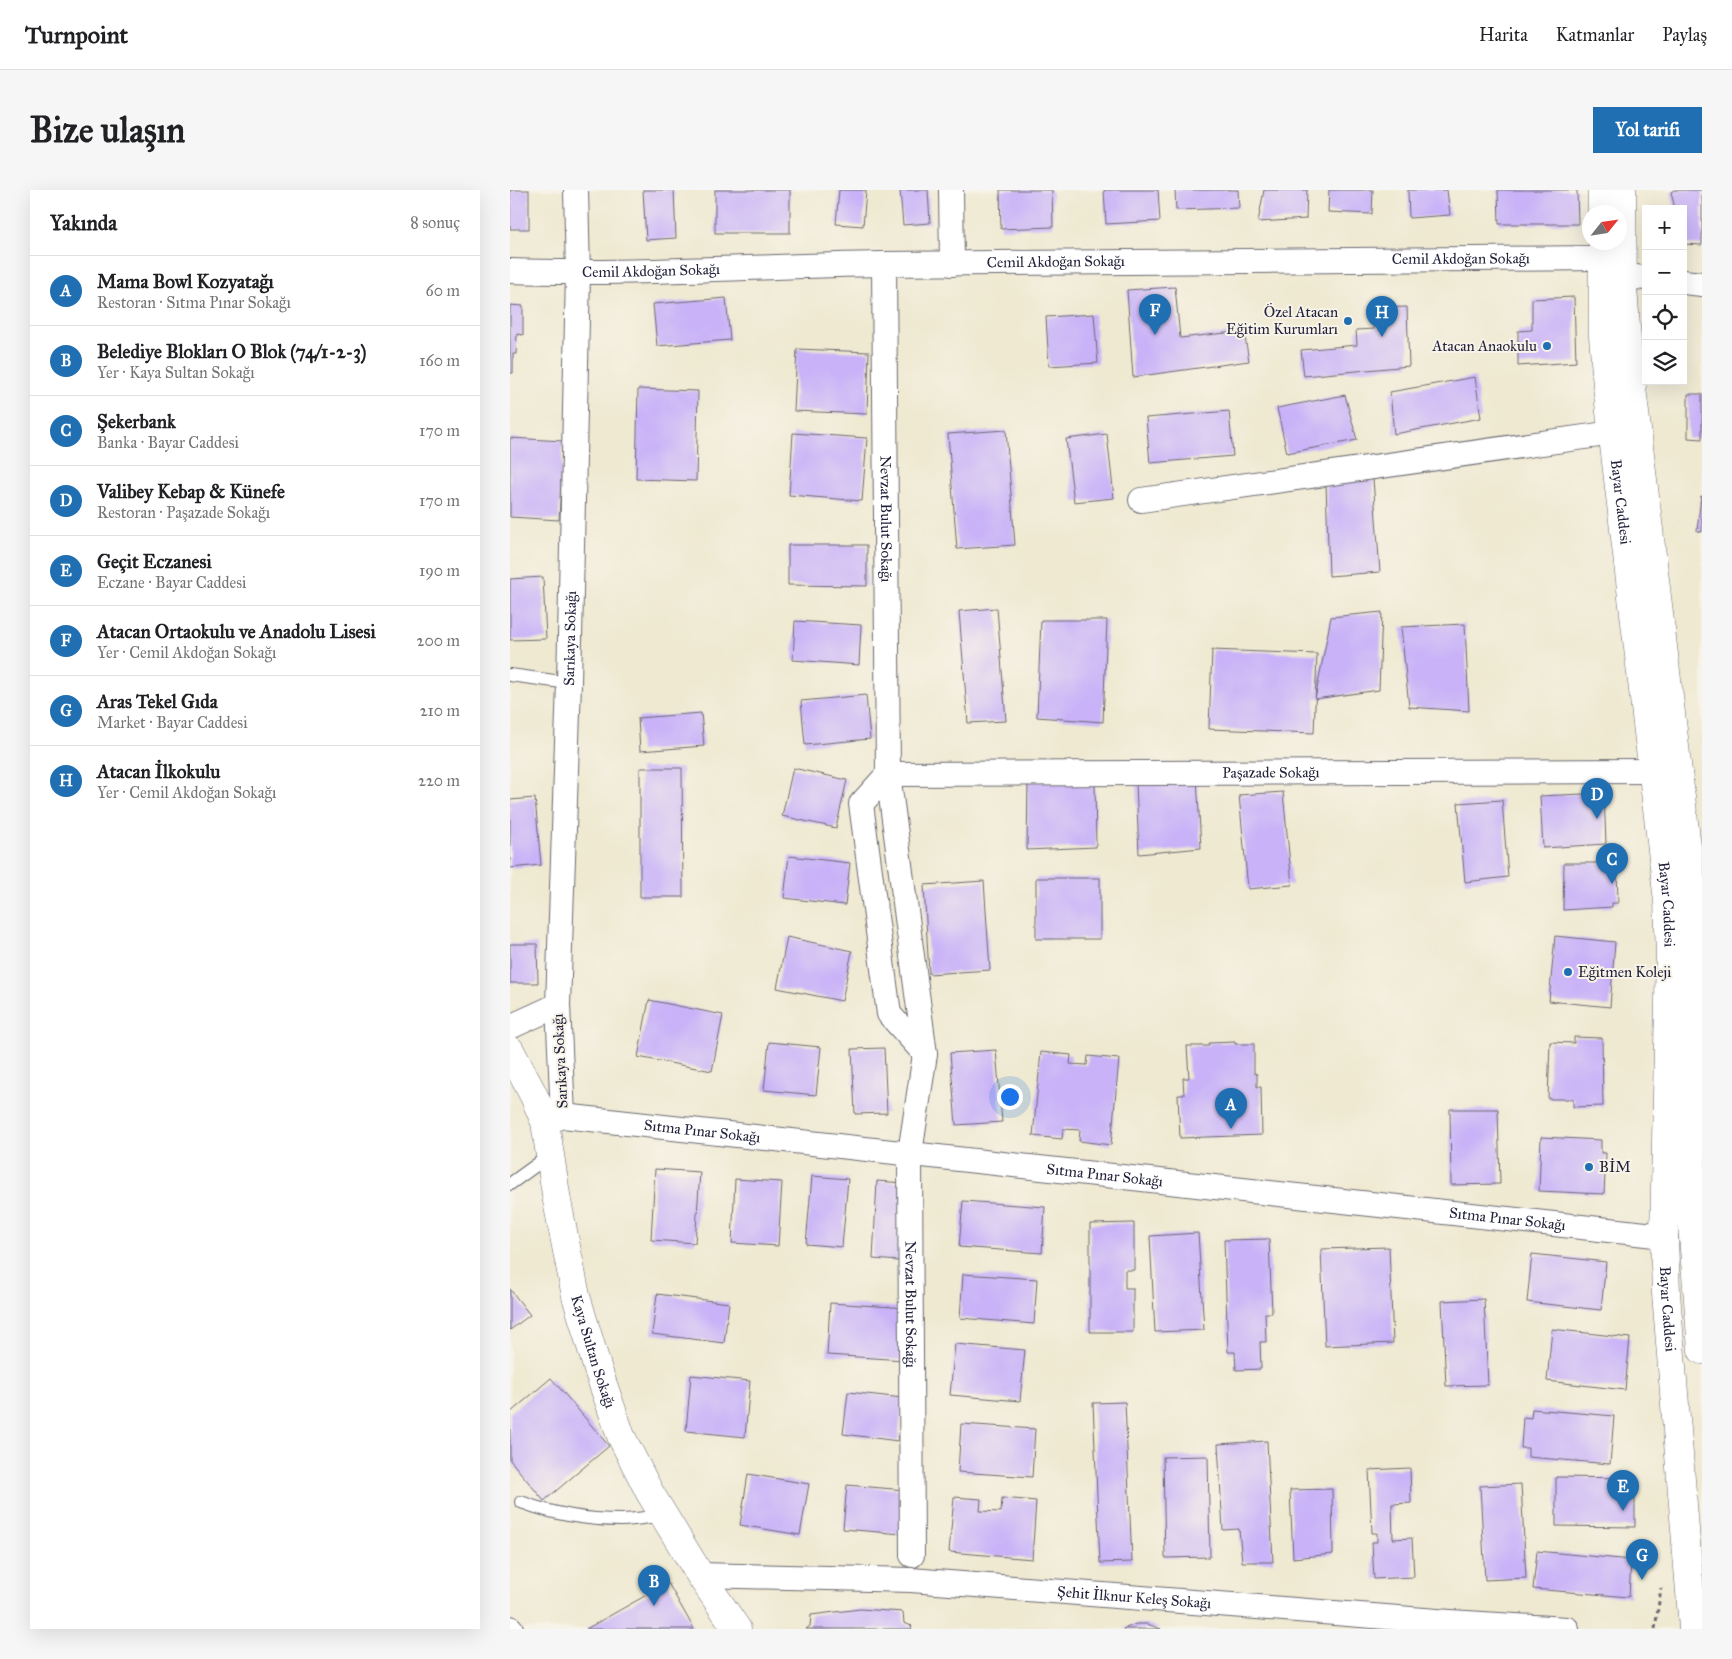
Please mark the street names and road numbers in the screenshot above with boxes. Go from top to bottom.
street label: Cemil Akdoğan Sokağı [1392,249,1530,268]
street label: Cemil Akdoğan Sokağı [987,252,1125,271]
street label: Cemil Akdoğan Sokağı [582,260,720,281]
street label: Nevzat Bulut Sokağı [877,455,895,583]
street label: Bayar Caddesi [1607,458,1635,546]
street label: Sarıkaya Sokağı [560,591,580,686]
street label: Paşazade Sokağı [1222,763,1320,782]
street label: Bayar Caddesi [1654,861,1679,947]
street label: Sarıkaya Sokağı [549,1013,571,1109]
street label: Sıtma Pınar Sokağı [643,1116,761,1146]
street label: Sıtma Pınar Sokağı [1046,1160,1164,1190]
street label: Sıtma Pınar Sokağı [1448,1204,1567,1234]
street label: Nevzat Bulut Sokağı [901,1241,920,1368]
street label: Bayar Caddesi [1656,1266,1680,1353]
street label: Kaya Sultan Sokağı [567,1293,620,1410]
street label: Şehit İlknur Keleş Sokağı [1056,1582,1212,1612]

